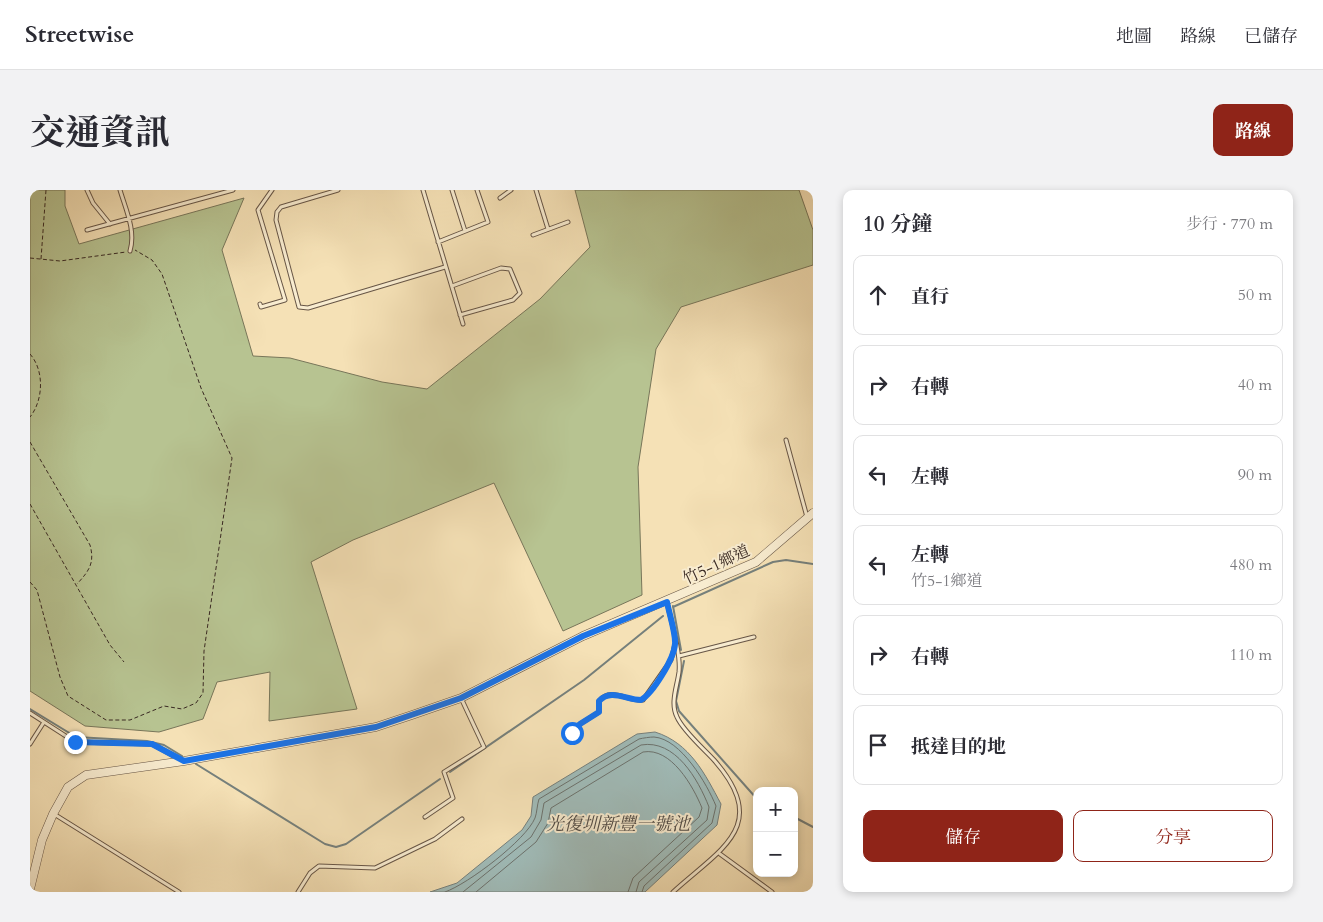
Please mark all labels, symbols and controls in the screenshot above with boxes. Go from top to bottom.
text: Streetwise [25,18,134,51]
text: 地圖 [1116,24,1152,49]
text: 路線 [1180,24,1216,49]
text: 已儲存 [1244,24,1298,49]
button: 路線 [1213,104,1293,156]
text: 交通資訊 [30,109,170,157]
text: 10 分鐘 [863,210,932,239]
text: 步行 · 770 m [1186,213,1273,235]
icon: ahead [864,281,892,309]
text: 直行 [911,284,949,310]
text: 50 m [1238,284,1272,306]
icon: right [864,371,892,399]
text: 右轉 [911,374,949,400]
text: 40 m [1238,374,1272,396]
icon: left [864,461,892,489]
text: 左轉 [911,464,949,490]
text: 90 m [1238,464,1272,486]
street label: 竹5-1鄉道 [679,540,753,590]
text: 左轉 [911,542,949,568]
icon: left [864,551,892,579]
text: 480 m [1230,554,1272,576]
text: 竹5-1鄉道 [911,570,983,592]
icon: right [864,641,892,669]
text: 右轉 [911,644,949,670]
text: 110 m [1230,644,1272,666]
route start [561,722,584,745]
route end [64,731,87,754]
icon: arrive [864,731,892,759]
text: 抵達目的地 [911,734,1006,760]
map controls [753,787,798,877]
button: + [753,787,798,832]
button: 儲存 [863,810,1063,862]
button: 分享 [1073,810,1273,862]
water label: 光復圳新豐一號池 [546,812,692,837]
button: − [753,832,798,877]

